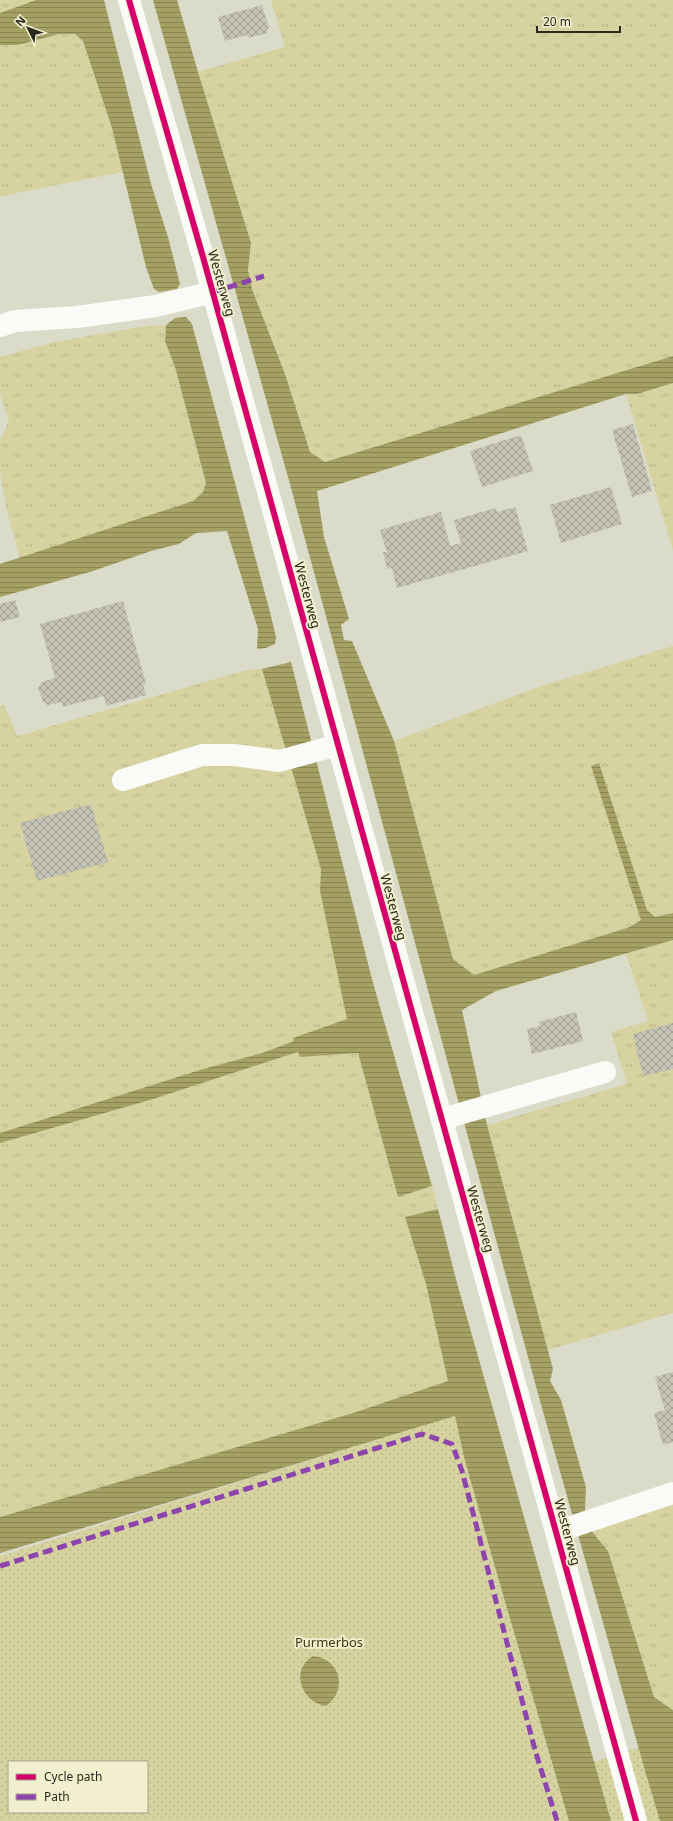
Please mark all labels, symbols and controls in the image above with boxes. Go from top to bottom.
north arrow [8,8,48,48]
scale bar [537,8,620,34]
text: N [12,13,29,29]
text: 20 m [543,13,571,30]
street label: Westerweg [204,248,240,318]
street label: Westerweg [290,560,326,630]
street label: Westerweg [376,872,412,942]
street label: Westerweg [463,1184,499,1254]
street label: Westerweg [550,1497,586,1567]
park label: Purmerbos [295,1633,363,1651]
legend [8,1761,148,1813]
text: Cycle path [44,1768,102,1785]
text: Path [44,1788,70,1805]

